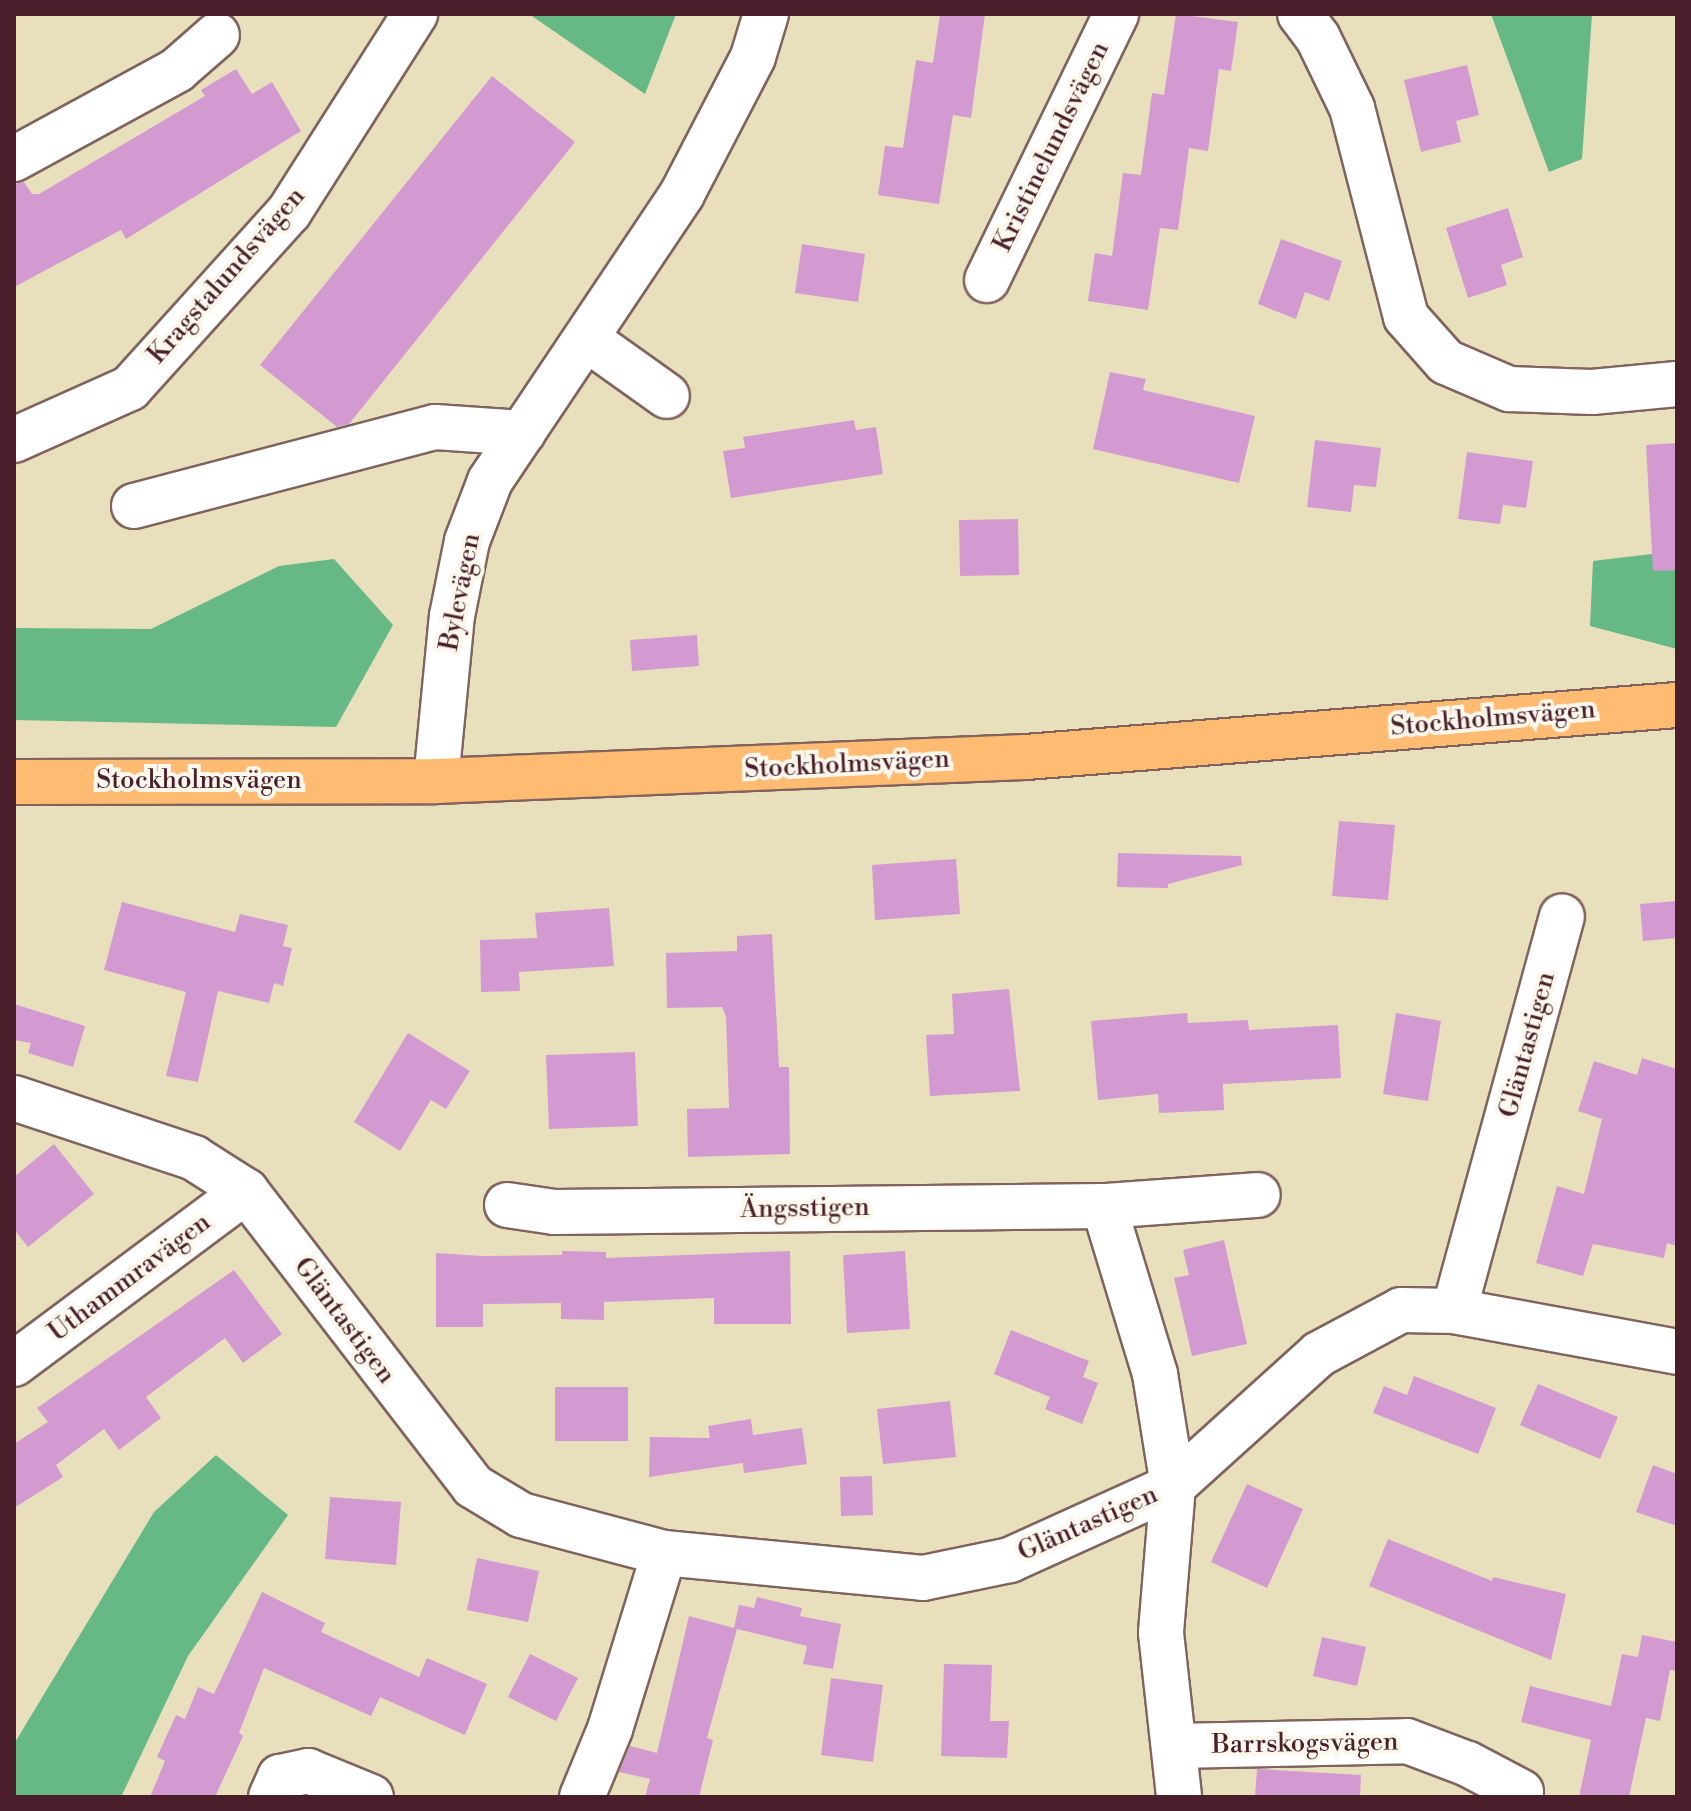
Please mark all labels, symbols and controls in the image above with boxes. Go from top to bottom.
street label: Kristinelundsvägen [988,37,1116,257]
street label: Kragstalundsvägen [142,181,312,371]
street label: Bylevägen [434,531,488,653]
street label: Stockholmsvägen [1389,695,1597,743]
street label: Stockholmsvägen [744,744,950,786]
street label: Stockholmsvägen [96,765,302,797]
street label: Gläntastigen [1494,969,1562,1121]
street label: Ängsstigen [740,1192,870,1226]
street label: Uthammravägen [43,1207,217,1349]
street label: Gläntastigen [287,1252,401,1390]
street label: Gläntastigen [1013,1479,1163,1569]
street label: Barrskogsvägen [1211,1727,1399,1761]

